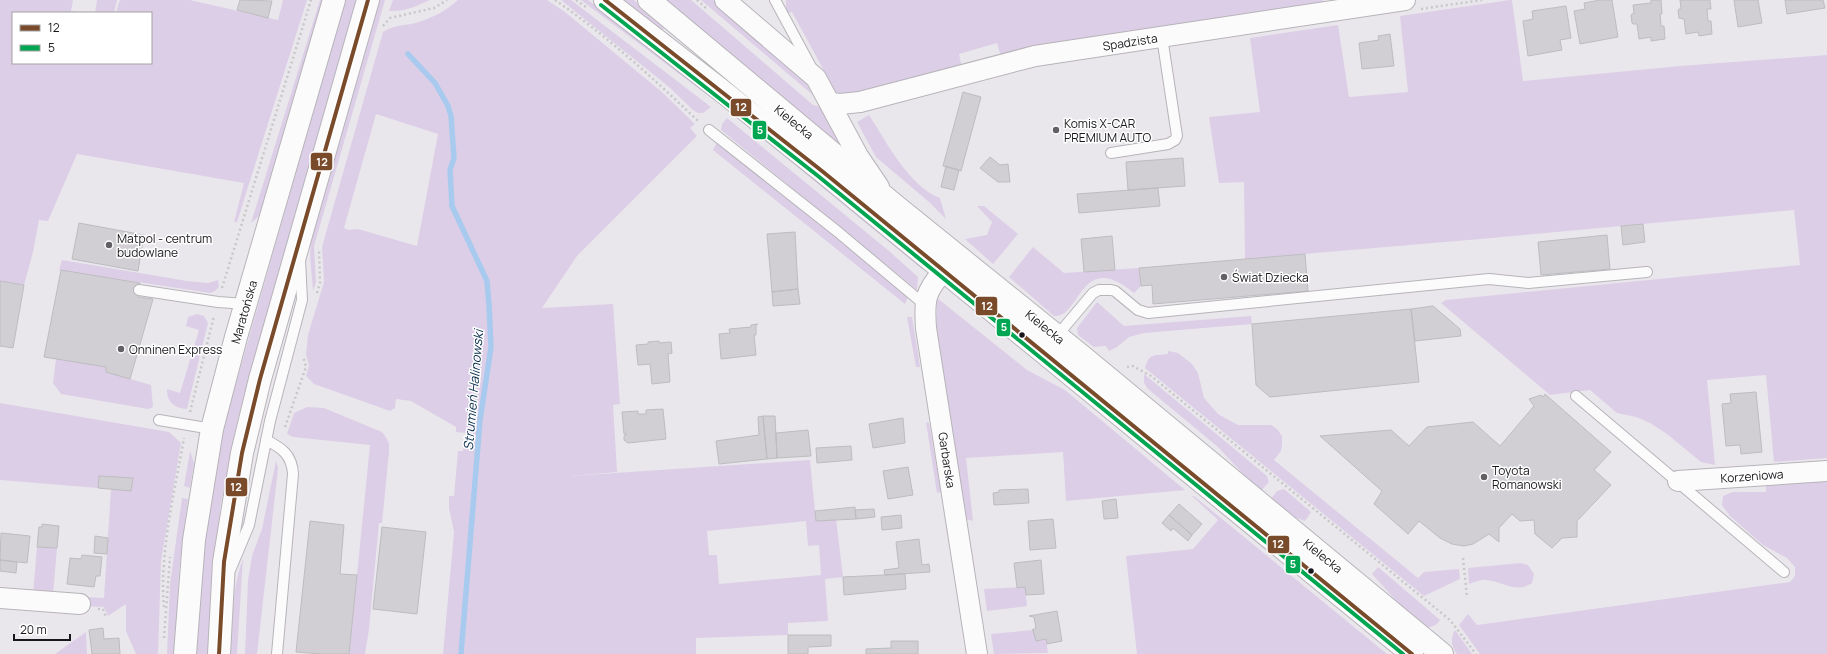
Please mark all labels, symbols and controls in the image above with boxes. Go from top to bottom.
legend [12,12,152,64]
text: 12 [48,19,60,36]
street label: Spadzista [1101,29,1159,55]
text: 5 [48,39,55,56]
line badge: 12 [730,98,752,117]
text: 12 [735,99,747,114]
street label: Kielecka [771,101,817,143]
place label: Komis X-CAR PREMIUM AUTO [1064,115,1151,146]
line badge: 5 [752,120,767,140]
text: 5 [757,122,763,137]
marker: Komis X-CAR PREMIUM AUTO [1051,125,1061,135]
line badge: 12 [310,152,333,171]
text: 12 [316,154,328,169]
place label: Matpol - centrum budowlane [117,230,212,261]
marker: Matpol - centrum budowlane [104,240,114,250]
place label: Świat Dziecka [1232,269,1309,286]
marker: Świat Dziecka [1219,272,1229,282]
street label: Maratońska [227,278,261,346]
line badge: 12 [975,296,998,316]
text: 12 [981,298,993,313]
street label: Kielecka [1022,306,1068,348]
line badge: 5 [996,318,1011,337]
text: 5 [1001,319,1007,334]
water label: Strumień Halinowski [459,327,487,451]
unlabelled marker [1017,330,1027,340]
place label: Onninen Express [129,341,222,358]
marker: Onninen Express [116,344,126,354]
street label: Garbarska [934,431,960,489]
place label: Toyota Romanowski [1492,462,1561,493]
street label: Korzeniowa [1720,465,1784,487]
marker: Toyota Romanowski [1479,472,1489,482]
line badge: 12 [225,477,248,497]
text: 12 [230,479,242,494]
line badge: 12 [1267,535,1290,554]
street label: Kielecka [1300,535,1346,577]
text: 12 [1272,536,1284,551]
line badge: 5 [1285,555,1301,574]
text: 5 [1290,556,1296,571]
unlabelled marker [1306,566,1316,576]
scale bar [14,616,70,642]
text: 20 m [20,621,47,638]

